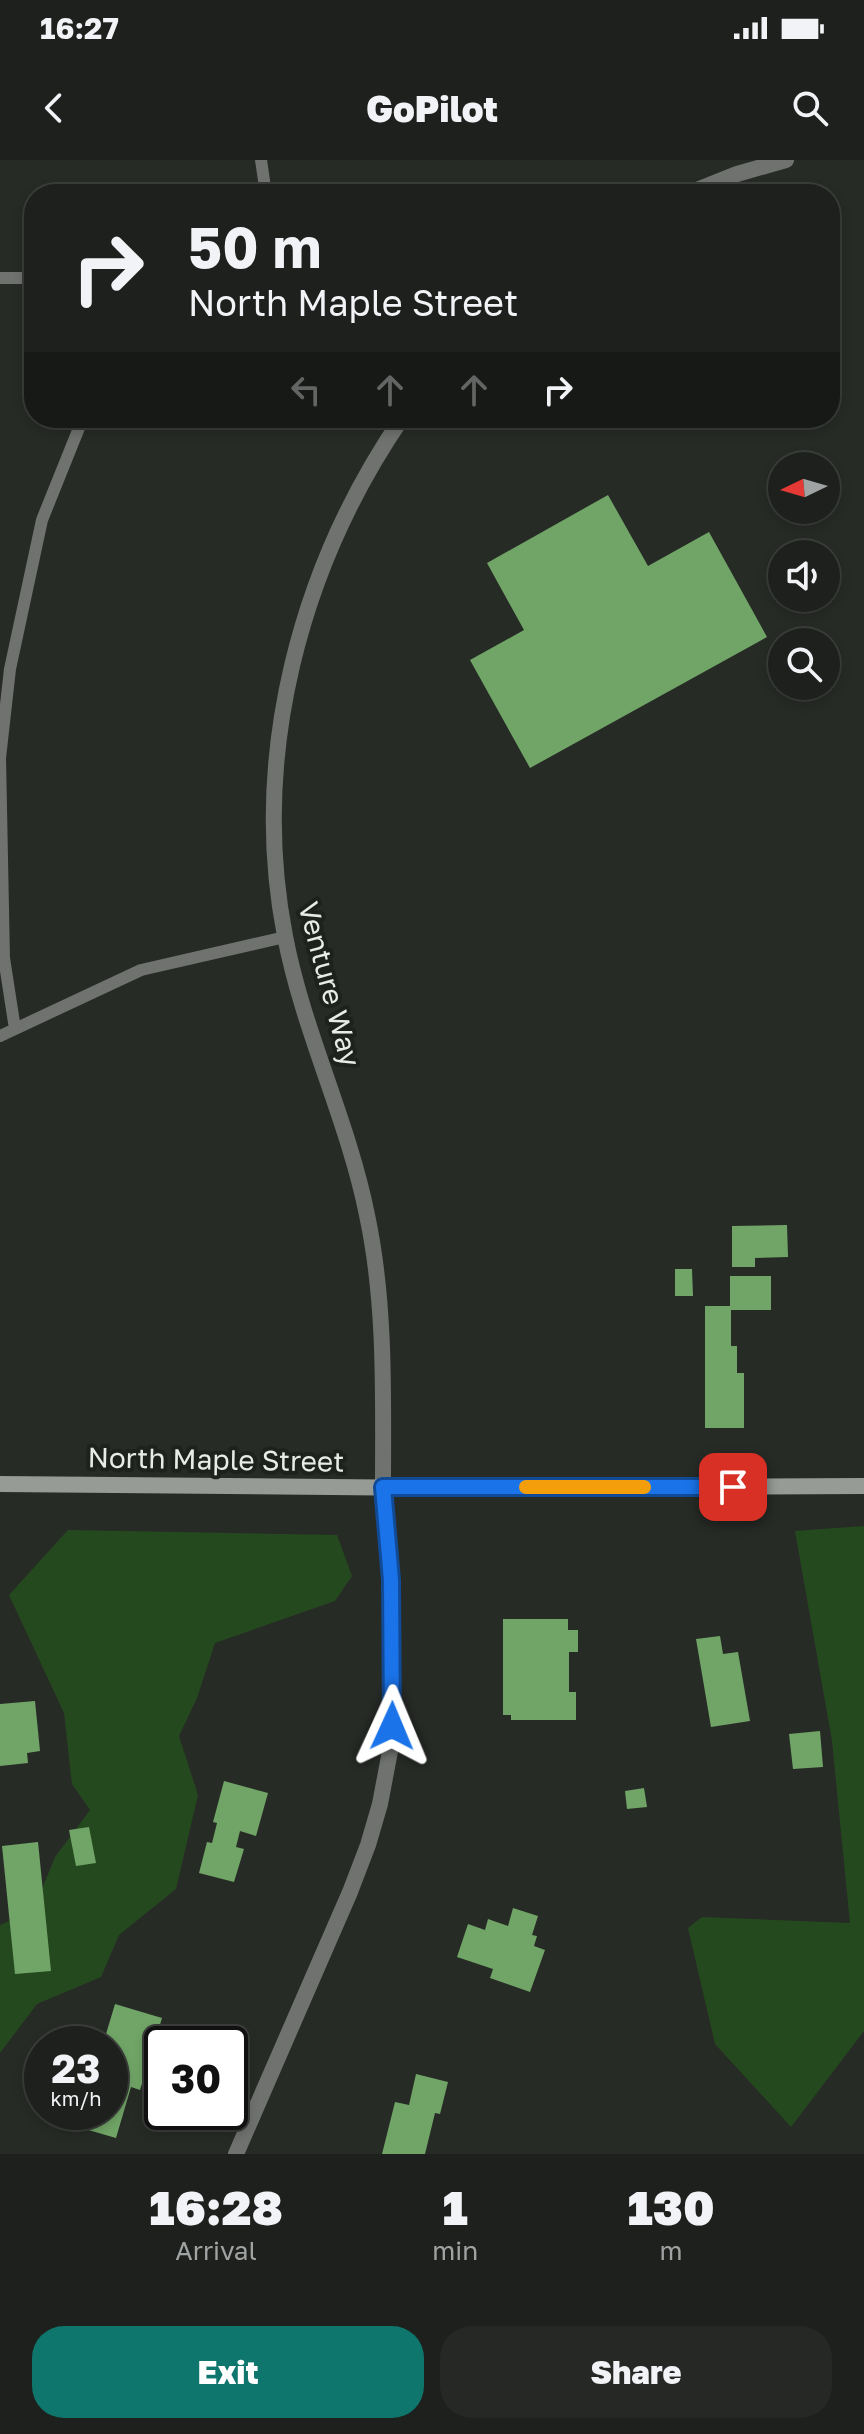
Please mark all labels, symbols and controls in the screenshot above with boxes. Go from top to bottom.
text: 16:27 [40,10,119,46]
icon: back [32,86,76,130]
icon: search [788,86,832,130]
text: GoPilot [366,87,498,130]
text: 50 m [188,213,322,280]
icon: right [56,216,160,320]
text: North Maple Street [188,281,518,324]
icon: left [284,368,328,412]
icon: ahead [368,368,412,412]
icon: ahead [452,368,496,412]
icon: right [536,368,580,412]
north arrow [768,452,840,524]
map controls [768,452,840,700]
button: sound [768,540,840,612]
button: search [768,628,840,700]
street label: Venture Way [292,898,368,1070]
street label: North Maple Street [87,1440,345,1478]
pin [699,1453,767,1521]
icon: arrive [711,1465,755,1509]
position arrow [350,1684,434,1768]
speed limit sign: 30 [144,2026,248,2130]
text: 23 [52,2044,100,2092]
text: km/h [51,2086,101,2110]
text: 16:28 [149,2178,283,2236]
text: 1 [442,2178,468,2236]
text: 130 [627,2178,715,2236]
text: Arrival [175,2235,257,2266]
text: min [432,2235,478,2266]
text: m [660,2235,683,2266]
button: Exit [32,2326,424,2418]
button: Share [440,2326,832,2418]

